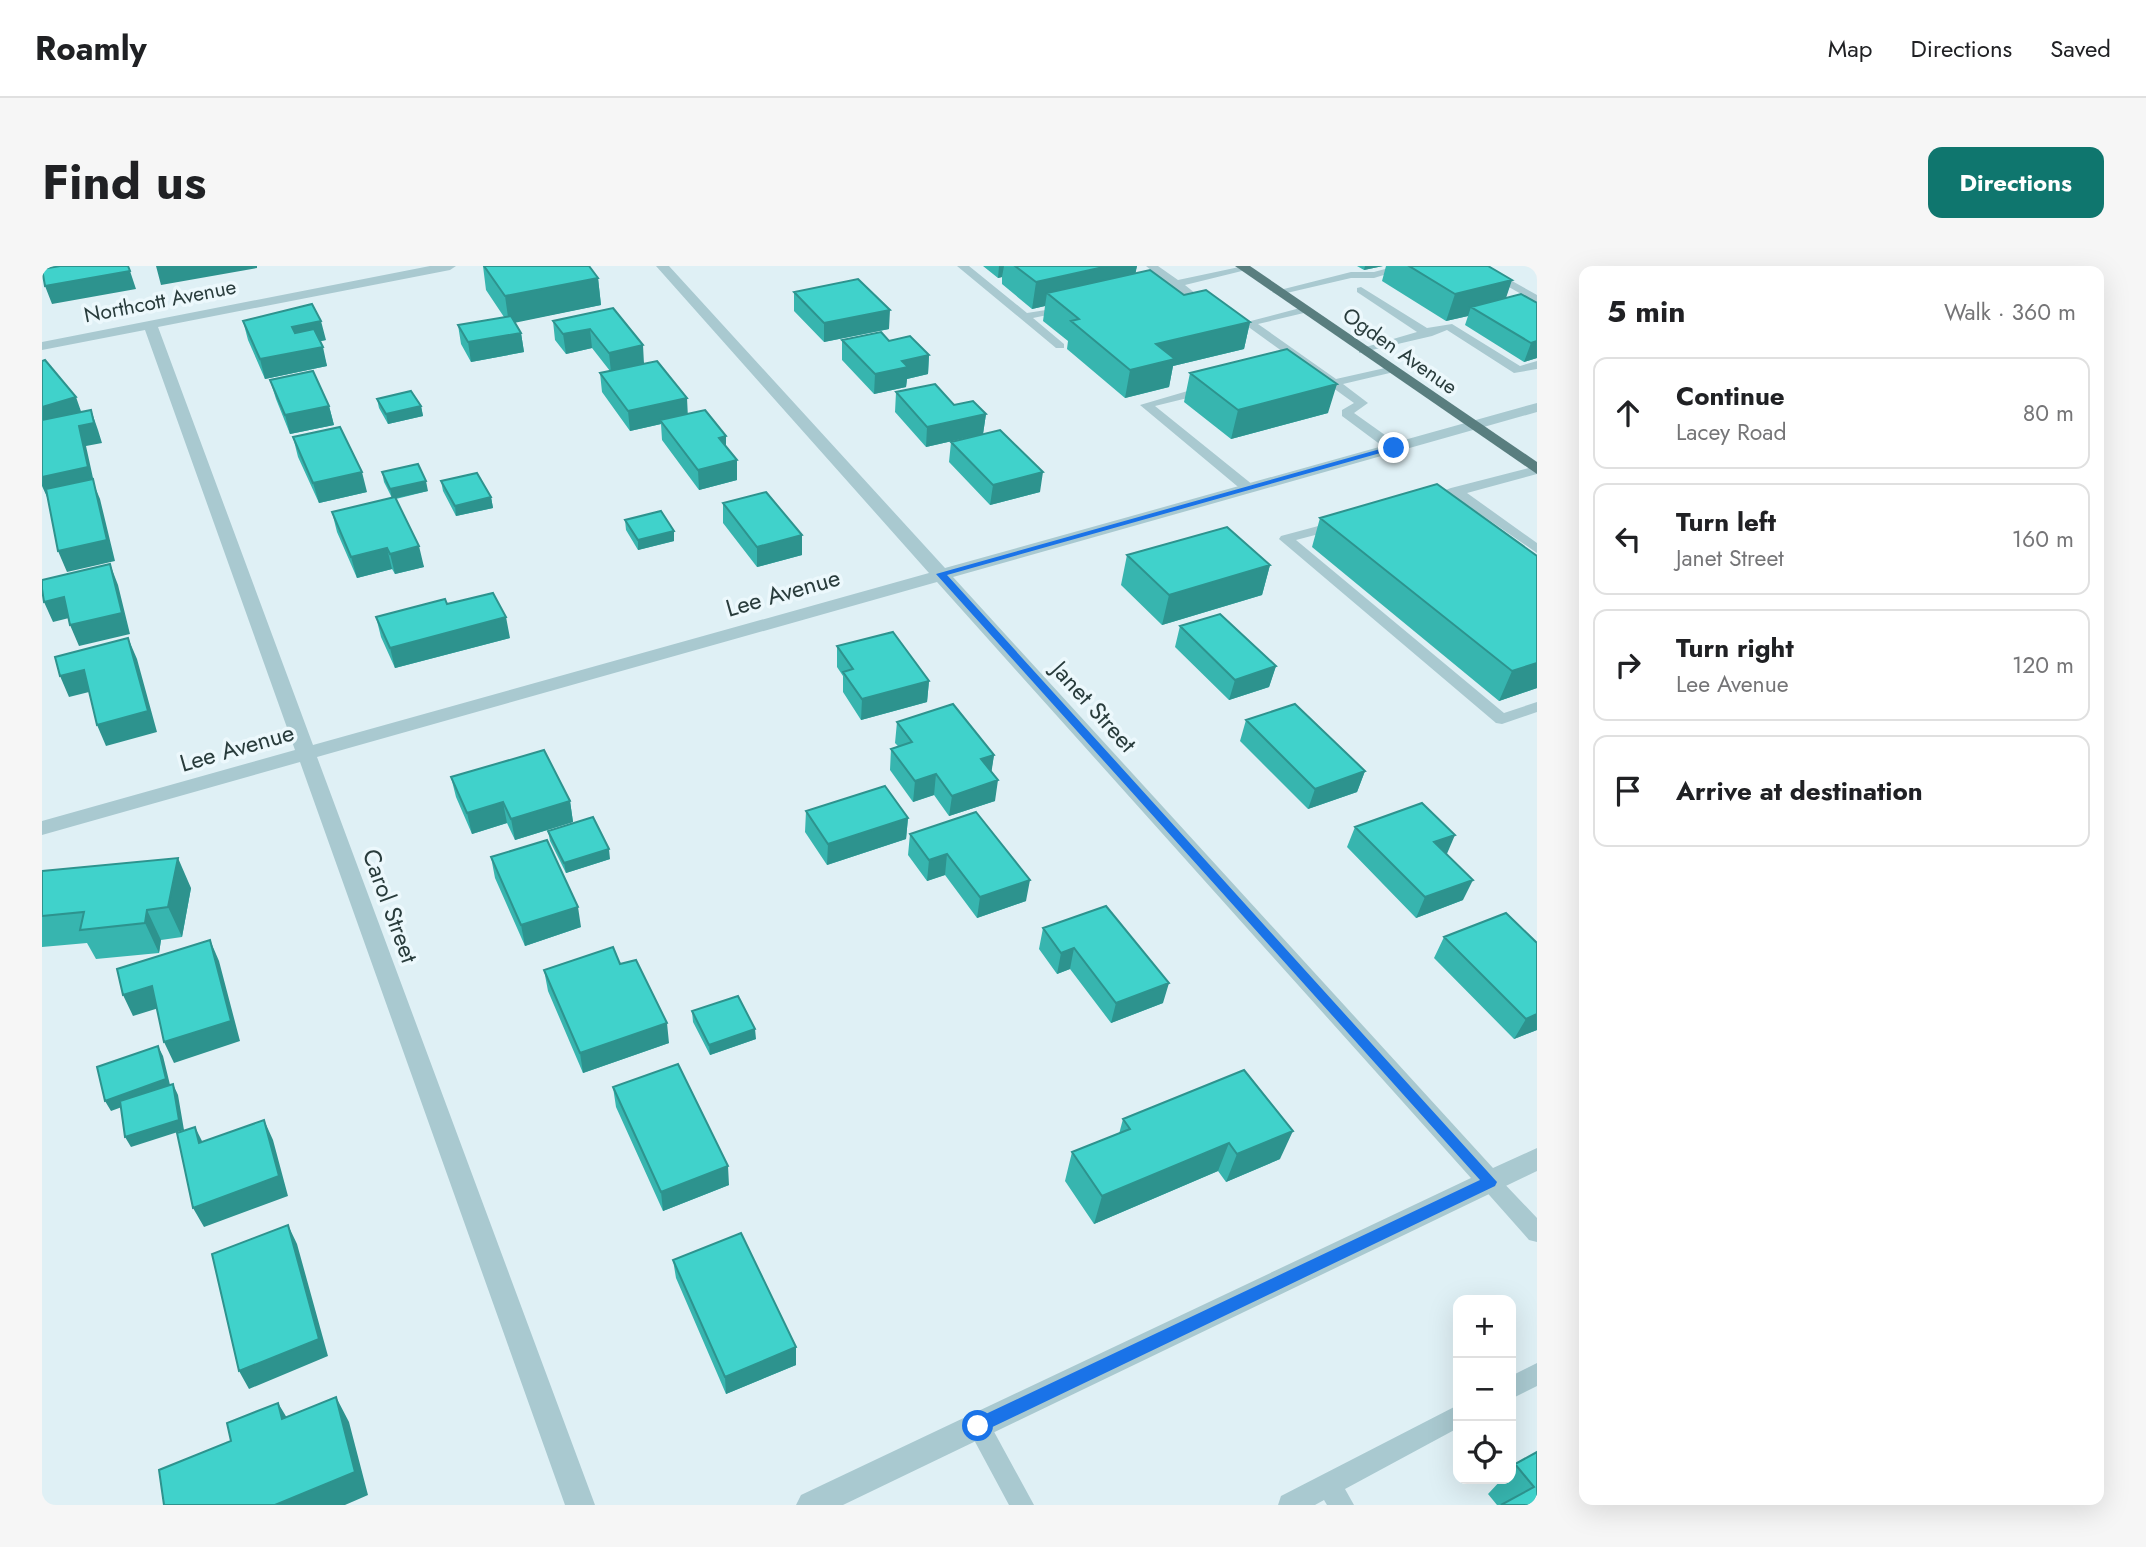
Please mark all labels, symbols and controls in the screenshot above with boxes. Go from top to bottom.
text: Roamly [35,25,147,72]
text: Map [1828,31,1873,66]
text: Directions [1911,31,2012,66]
text: Saved [2050,31,2111,66]
text: Find us [42,147,206,217]
button: Directions [1928,147,2104,218]
street label: Northcott Avenue [81,272,239,330]
text: 5 min [1607,290,1685,333]
text: Walk · 360 m [1944,295,2076,329]
street label: Ogden Avenue [1336,300,1464,402]
text: Continue [1676,377,1785,415]
icon: ahead [1609,394,1647,432]
text: 80 m [2023,396,2074,430]
text: Lacey Road [1676,415,1787,449]
route end [1378,432,1409,463]
text: Turn left [1676,503,1776,541]
icon: left [1609,520,1647,558]
text: 160 m [2012,522,2074,556]
text: Janet Street [1676,541,1784,575]
street label: Lee Avenue [722,560,844,626]
text: Turn right [1676,629,1794,667]
icon: right [1609,646,1647,684]
text: 120 m [2012,648,2074,682]
street label: Janet Street [1042,651,1145,760]
text: Lee Avenue [1676,667,1789,701]
street label: Lee Avenue [176,715,298,781]
icon: arrive [1609,772,1647,810]
text: Arrive at destination [1676,772,1923,810]
street label: Carol Street [354,844,427,968]
map controls [1453,1295,1516,1484]
button: + [1453,1295,1516,1358]
button: − [1453,1358,1516,1421]
route start [962,1410,993,1441]
button: locate [1453,1421,1516,1484]

